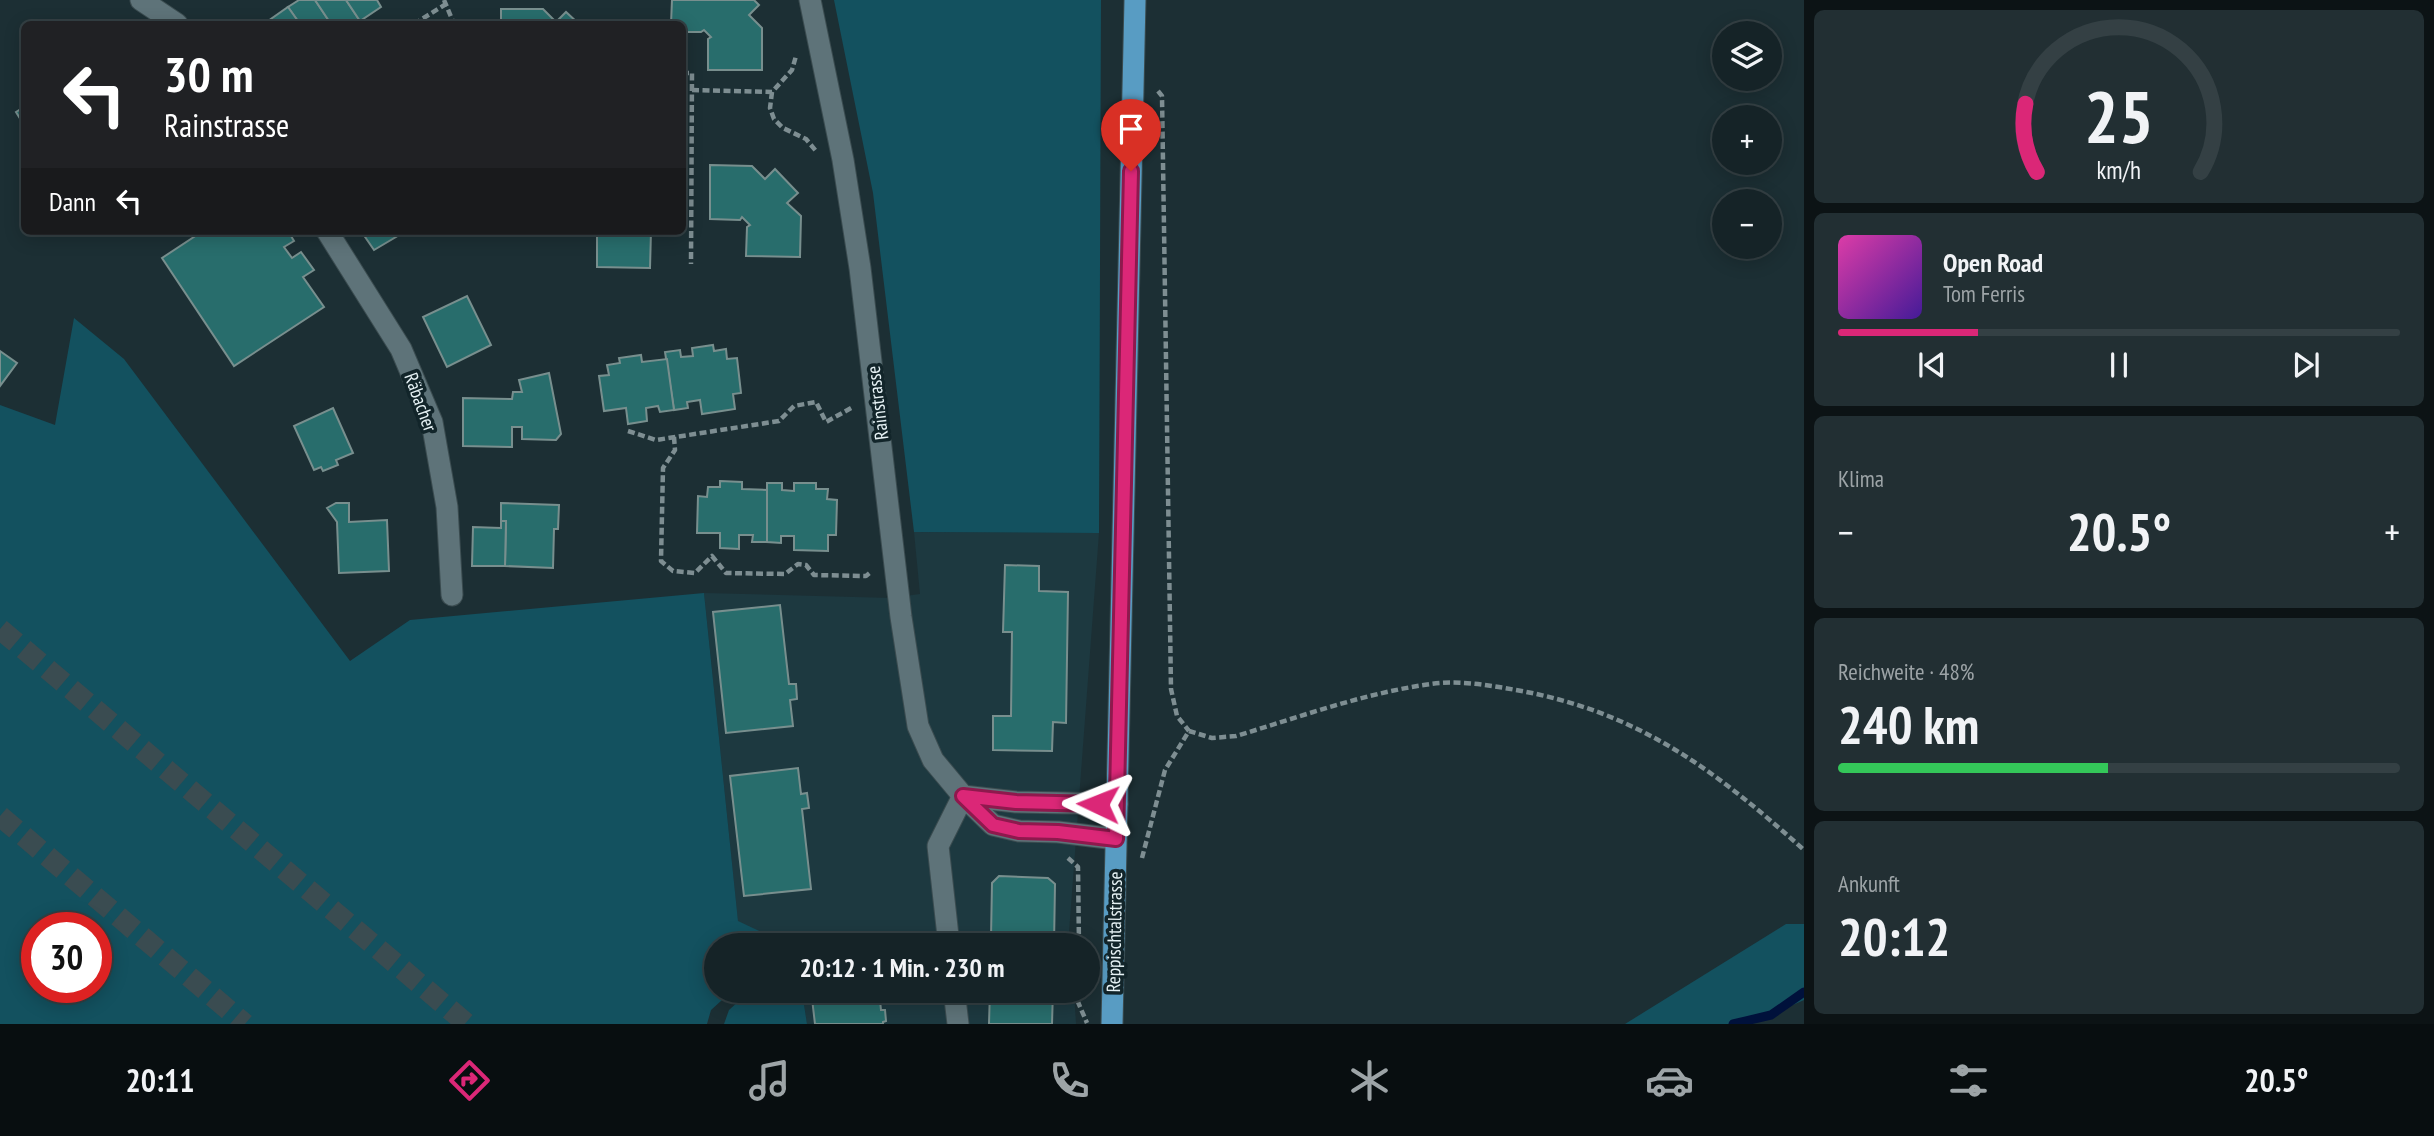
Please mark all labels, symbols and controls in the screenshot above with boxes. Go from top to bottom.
map controls [1712,21,1782,259]
button: layers [1712,21,1782,91]
text: 30 m [164,42,253,106]
icon: left [49,49,140,140]
text: 25 [2084,69,2154,163]
pin [1101,99,1161,171]
text: Rainstrasse [164,104,289,146]
button: + [1712,105,1782,175]
icon: arrive [1112,110,1150,148]
text: km/h [2097,154,2141,186]
icon: left [110,182,148,220]
text: Dann [49,185,96,218]
button: − [1712,189,1782,259]
text: Open Road [1943,246,2043,279]
text: Tom Ferris [1943,279,2025,308]
icon: previous [1913,346,1951,384]
icon: pause [2100,346,2138,384]
icon: next [2287,346,2325,384]
street label: Rainstrasse [861,365,893,441]
street label: Räbacher [399,369,443,435]
text: Klima [1838,464,1884,493]
text: 20.5° [2067,498,2171,565]
text: − [1838,507,1854,556]
text: + [2384,507,2400,556]
text: Reichweite · 48% [1838,657,1974,686]
text: 240 km [1838,691,1979,758]
position arrow [1061,767,1135,841]
text: Ankunft [1838,869,1900,898]
street label: Reppischtalstrasse [1101,871,1127,993]
text: 20:12 [1838,903,1950,970]
speed limit sign: 30 [21,912,112,1003]
text: 20:12 · 1 Min. · 230 m [800,951,1004,984]
icon: directions [445,1056,494,1105]
icon: music [745,1056,794,1105]
icon: phone [1045,1056,1094,1105]
icon: climate [1345,1056,1394,1105]
icon: car [1645,1056,1694,1105]
icon: filters [1944,1056,1993,1105]
text: 20:11 [125,1059,195,1101]
text: 20.5° [2244,1059,2309,1101]

